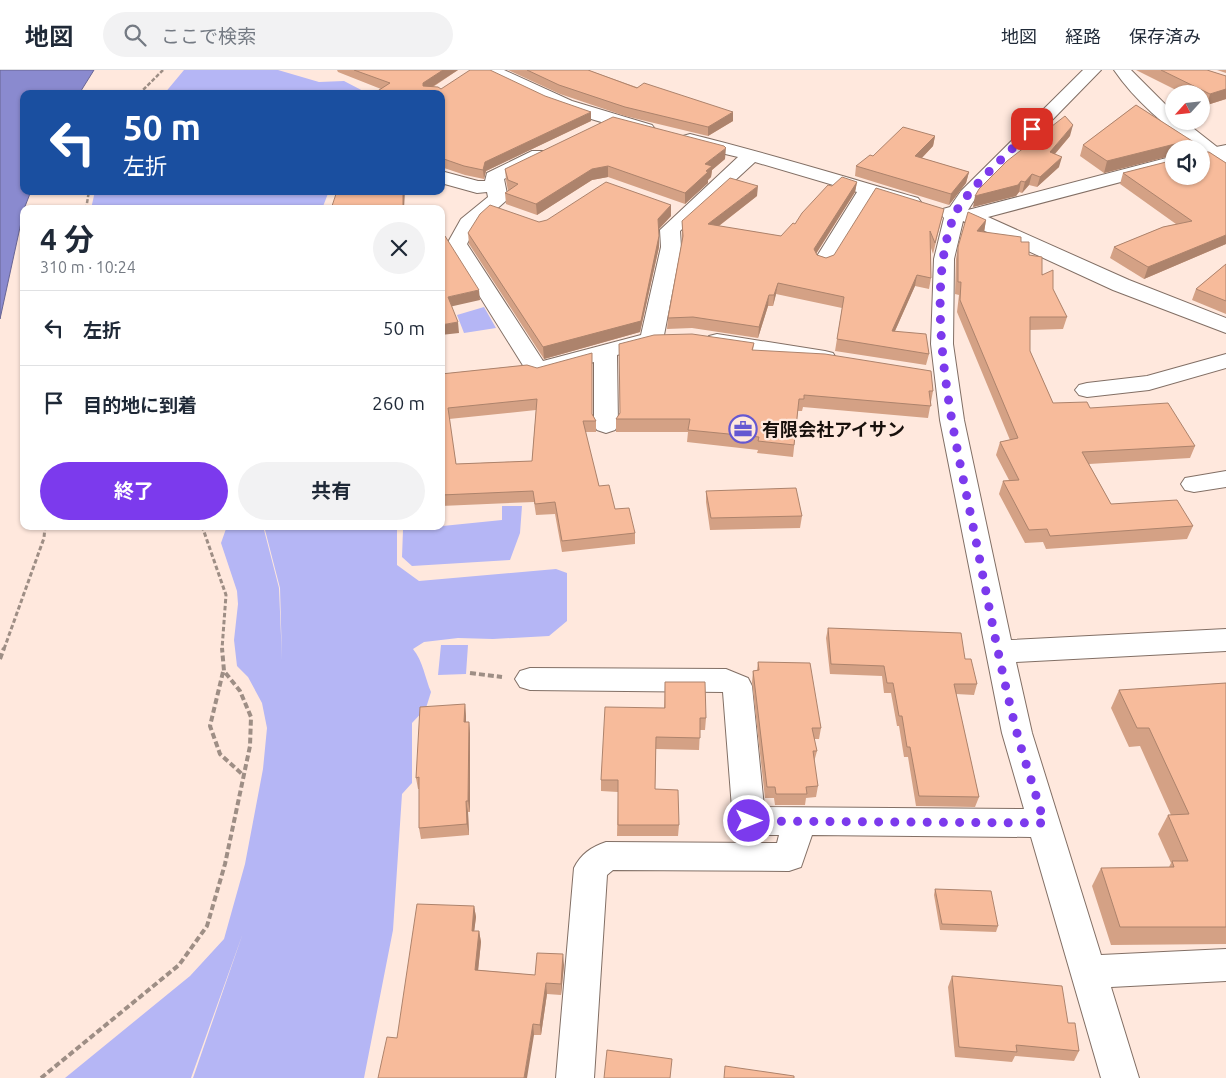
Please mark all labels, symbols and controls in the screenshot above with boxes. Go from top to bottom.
search box [103,12,453,57]
icon: search [121,21,149,49]
text: 地図 [25,23,73,50]
text: ここで検索 [161,25,256,47]
text: 地図 [1001,26,1037,46]
text: 経路 [1065,26,1101,46]
text: 保存済み [1129,26,1201,46]
north arrow [1165,85,1210,130]
map controls [1165,85,1210,185]
text: 50 m [123,107,201,147]
pin [1011,108,1053,150]
icon: left [40,110,105,175]
icon: arrive [1018,115,1046,143]
button: sound [1165,140,1210,185]
text: 左折 [123,153,167,178]
text: 4 分 [40,222,94,256]
button: close [373,222,425,274]
text: 310 m · 10:24 [40,258,136,276]
icon: left [40,314,68,342]
text: 50 m [383,317,425,339]
text: 左折 [83,319,121,341]
icon: arrive [40,389,68,417]
text: 260 m [372,392,425,414]
text: 目的地に到着 [83,394,197,416]
office icon: 有限会社アイサン [728,414,758,444]
place label: 有限会社アイサン [762,419,905,439]
button: 終了 [40,462,228,520]
button: 共有 [238,462,425,520]
position arrow [722,794,774,846]

